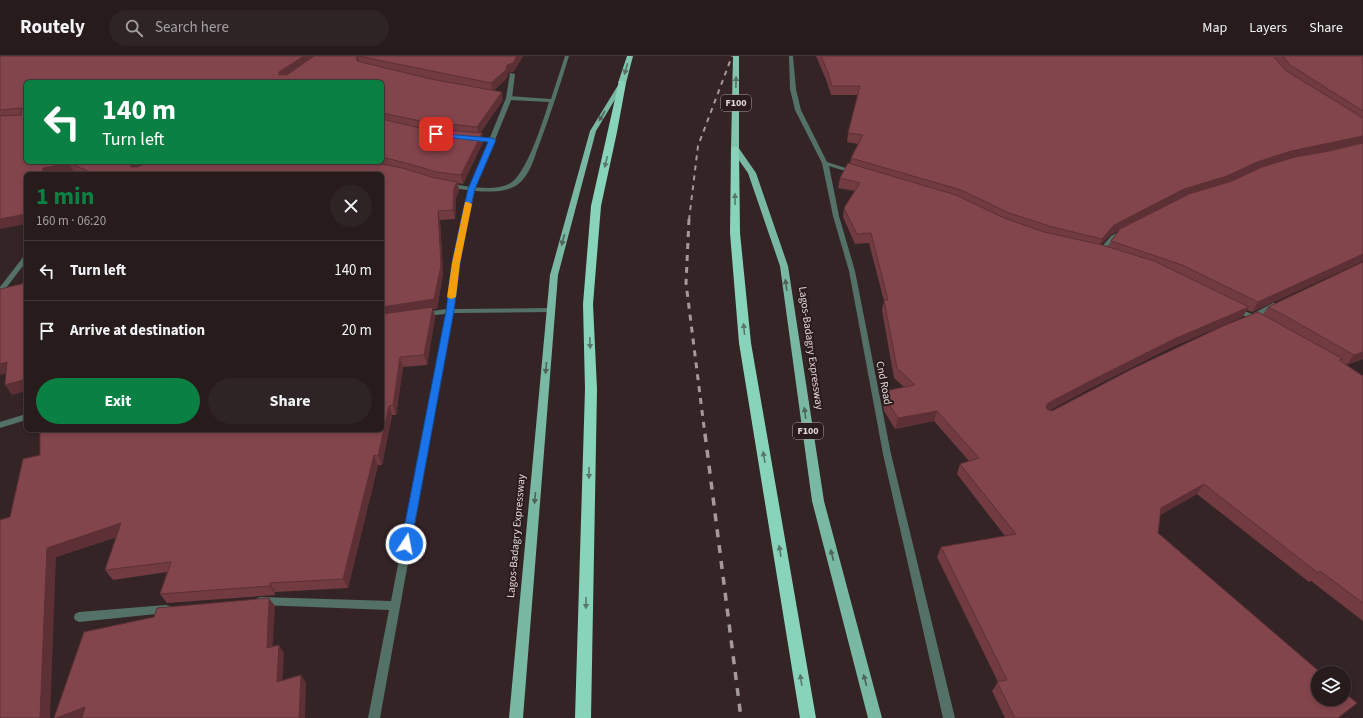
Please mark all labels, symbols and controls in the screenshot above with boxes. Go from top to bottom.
search box [109,10,389,46]
text: Routely [20,14,85,41]
icon: search [123,17,145,39]
text: Search here [155,17,229,38]
text: Map [1202,18,1227,38]
text: Layers [1249,18,1287,38]
text: Share [1309,18,1343,38]
one-way arrow [623,64,629,76]
one-way arrow [733,75,739,88]
text: 140 m [102,90,176,130]
road number: F100 [721,95,751,111]
icon: left [36,96,88,148]
one-way arrow [599,110,606,122]
pin [419,117,453,151]
icon: arrive [425,123,447,145]
text: Turn left [102,127,164,152]
one-way arrow [603,156,609,168]
text: 1 min [36,179,94,214]
button: close [330,185,372,227]
one-way arrow [732,192,738,205]
text: 160 m · 06:20 [36,212,106,230]
one-way arrow [560,234,566,246]
icon: left [36,260,58,282]
text: Turn left [70,260,126,281]
text: 140 m [334,260,372,281]
one-way arrow [783,279,789,291]
street label: Lagos-Badagry Expressway [795,285,827,411]
icon: arrive [36,320,58,342]
text: Arrive at destination [70,320,205,341]
text: 20 m [342,320,372,341]
one-way arrow [740,323,747,335]
one-way arrow [586,337,593,349]
street label: Cnd Road [872,360,896,406]
one-way arrow [542,362,549,374]
button: Exit [36,378,200,424]
button: Share [208,378,372,424]
one-way arrow [802,407,808,419]
road number: F100 [793,423,823,439]
one-way arrow [761,451,767,463]
one-way arrow [586,467,592,480]
street label: Lagos-Badagry Expressway [503,473,529,599]
one-way arrow [531,492,538,504]
position arrow [385,523,427,565]
one-way arrow [777,545,783,557]
one-way arrow [829,548,835,560]
one-way arrow [583,597,589,610]
map controls [1311,666,1351,706]
button: layers [1311,666,1351,706]
one-way arrow [798,673,804,686]
one-way arrow [862,674,868,686]

